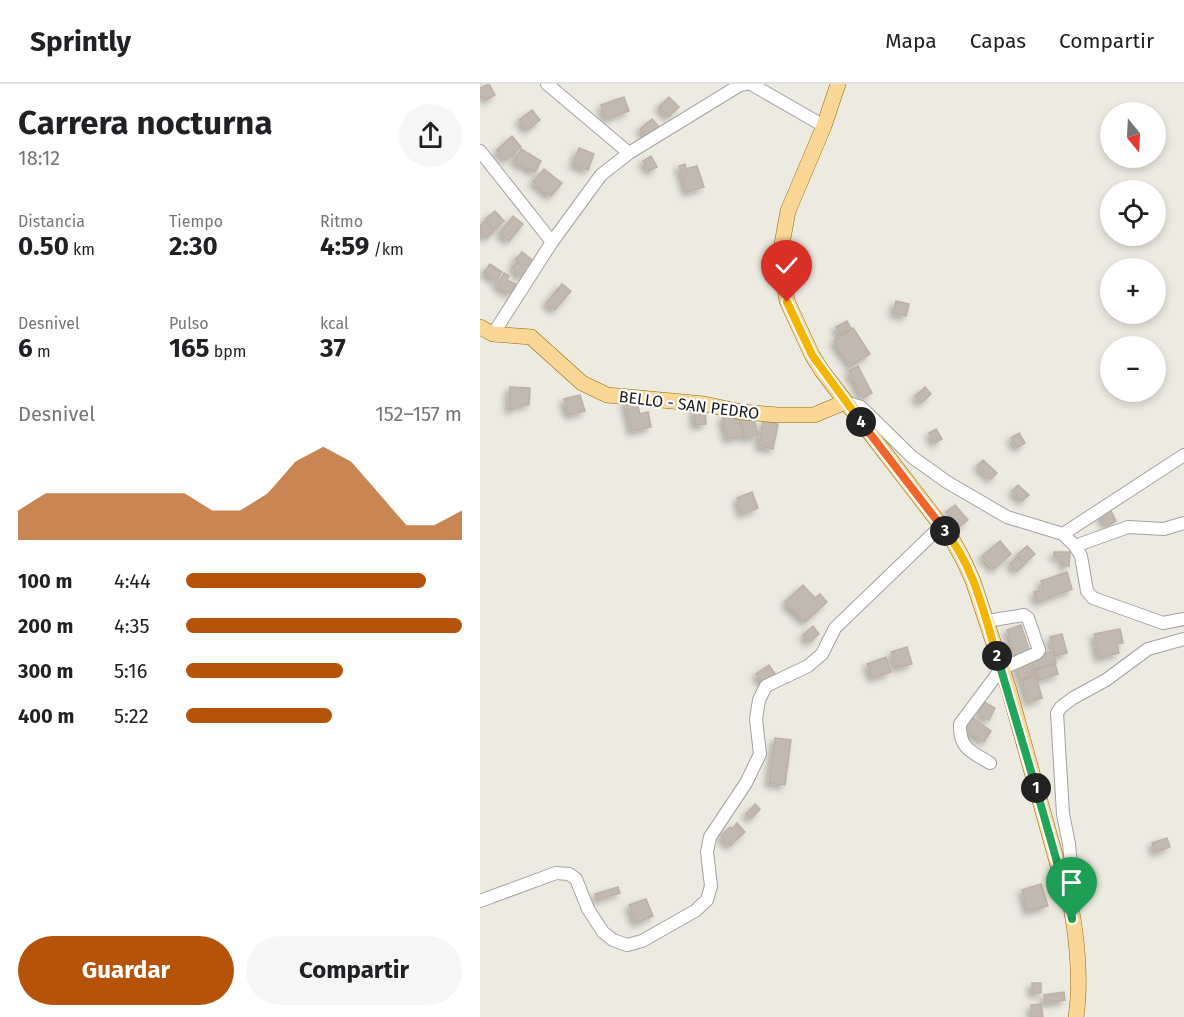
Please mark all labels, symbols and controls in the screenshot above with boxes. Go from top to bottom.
text: Sprintly [30,25,131,58]
text: Mapa [885,28,937,54]
text: Capas [970,28,1026,54]
text: Compartir [1059,28,1154,54]
north arrow [1100,102,1166,168]
map controls [1100,102,1166,402]
text: Carrera nocturna [18,103,273,143]
button: share [399,104,462,167]
text: 18:12 [18,146,60,170]
button: locate [1100,180,1166,246]
text: Distancia [18,212,85,231]
text: Tiempo [169,212,223,231]
text: Ritmo [320,212,363,231]
text: 0.50 [18,231,69,262]
text: 2:30 [169,231,218,262]
text: 4:59 [320,231,369,262]
text: km [69,240,95,259]
text: /km [369,240,404,259]
pin [761,240,812,302]
icon: check [770,249,803,282]
button: + [1100,258,1166,324]
text: Desnivel [18,314,80,333]
text: Pulso [169,314,209,333]
text: kcal [320,314,349,333]
text: 6 [18,333,33,364]
text: 165 [169,333,210,364]
text: 37 [320,333,346,364]
button: − [1100,336,1166,402]
text: m [33,342,51,361]
text: bpm [210,342,247,361]
street label: BELLO - SAN PEDRO [618,387,760,423]
text: Desnivel [18,402,95,426]
text: 152–157 m [375,402,462,426]
pin: 4 [846,407,876,437]
text: 4 [856,412,866,431]
pin: 3 [930,516,960,546]
text: 3 [941,521,949,540]
text: 100 m [18,569,72,593]
text: 4:44 [114,569,151,593]
text: 200 m [18,614,73,638]
text: 4:35 [114,614,150,638]
pin: 2 [982,641,1012,671]
text: 2 [993,646,1001,665]
text: 300 m [18,659,73,683]
text: 5:16 [114,659,147,683]
text: 400 m [18,704,74,728]
text: 5:22 [114,704,149,728]
pin: 1 [1021,773,1051,803]
text: 1 [1032,778,1040,797]
pin [1046,857,1097,919]
icon: arrive [1055,866,1088,899]
button: Guardar [18,936,234,1005]
button: Compartir [246,936,462,1005]

